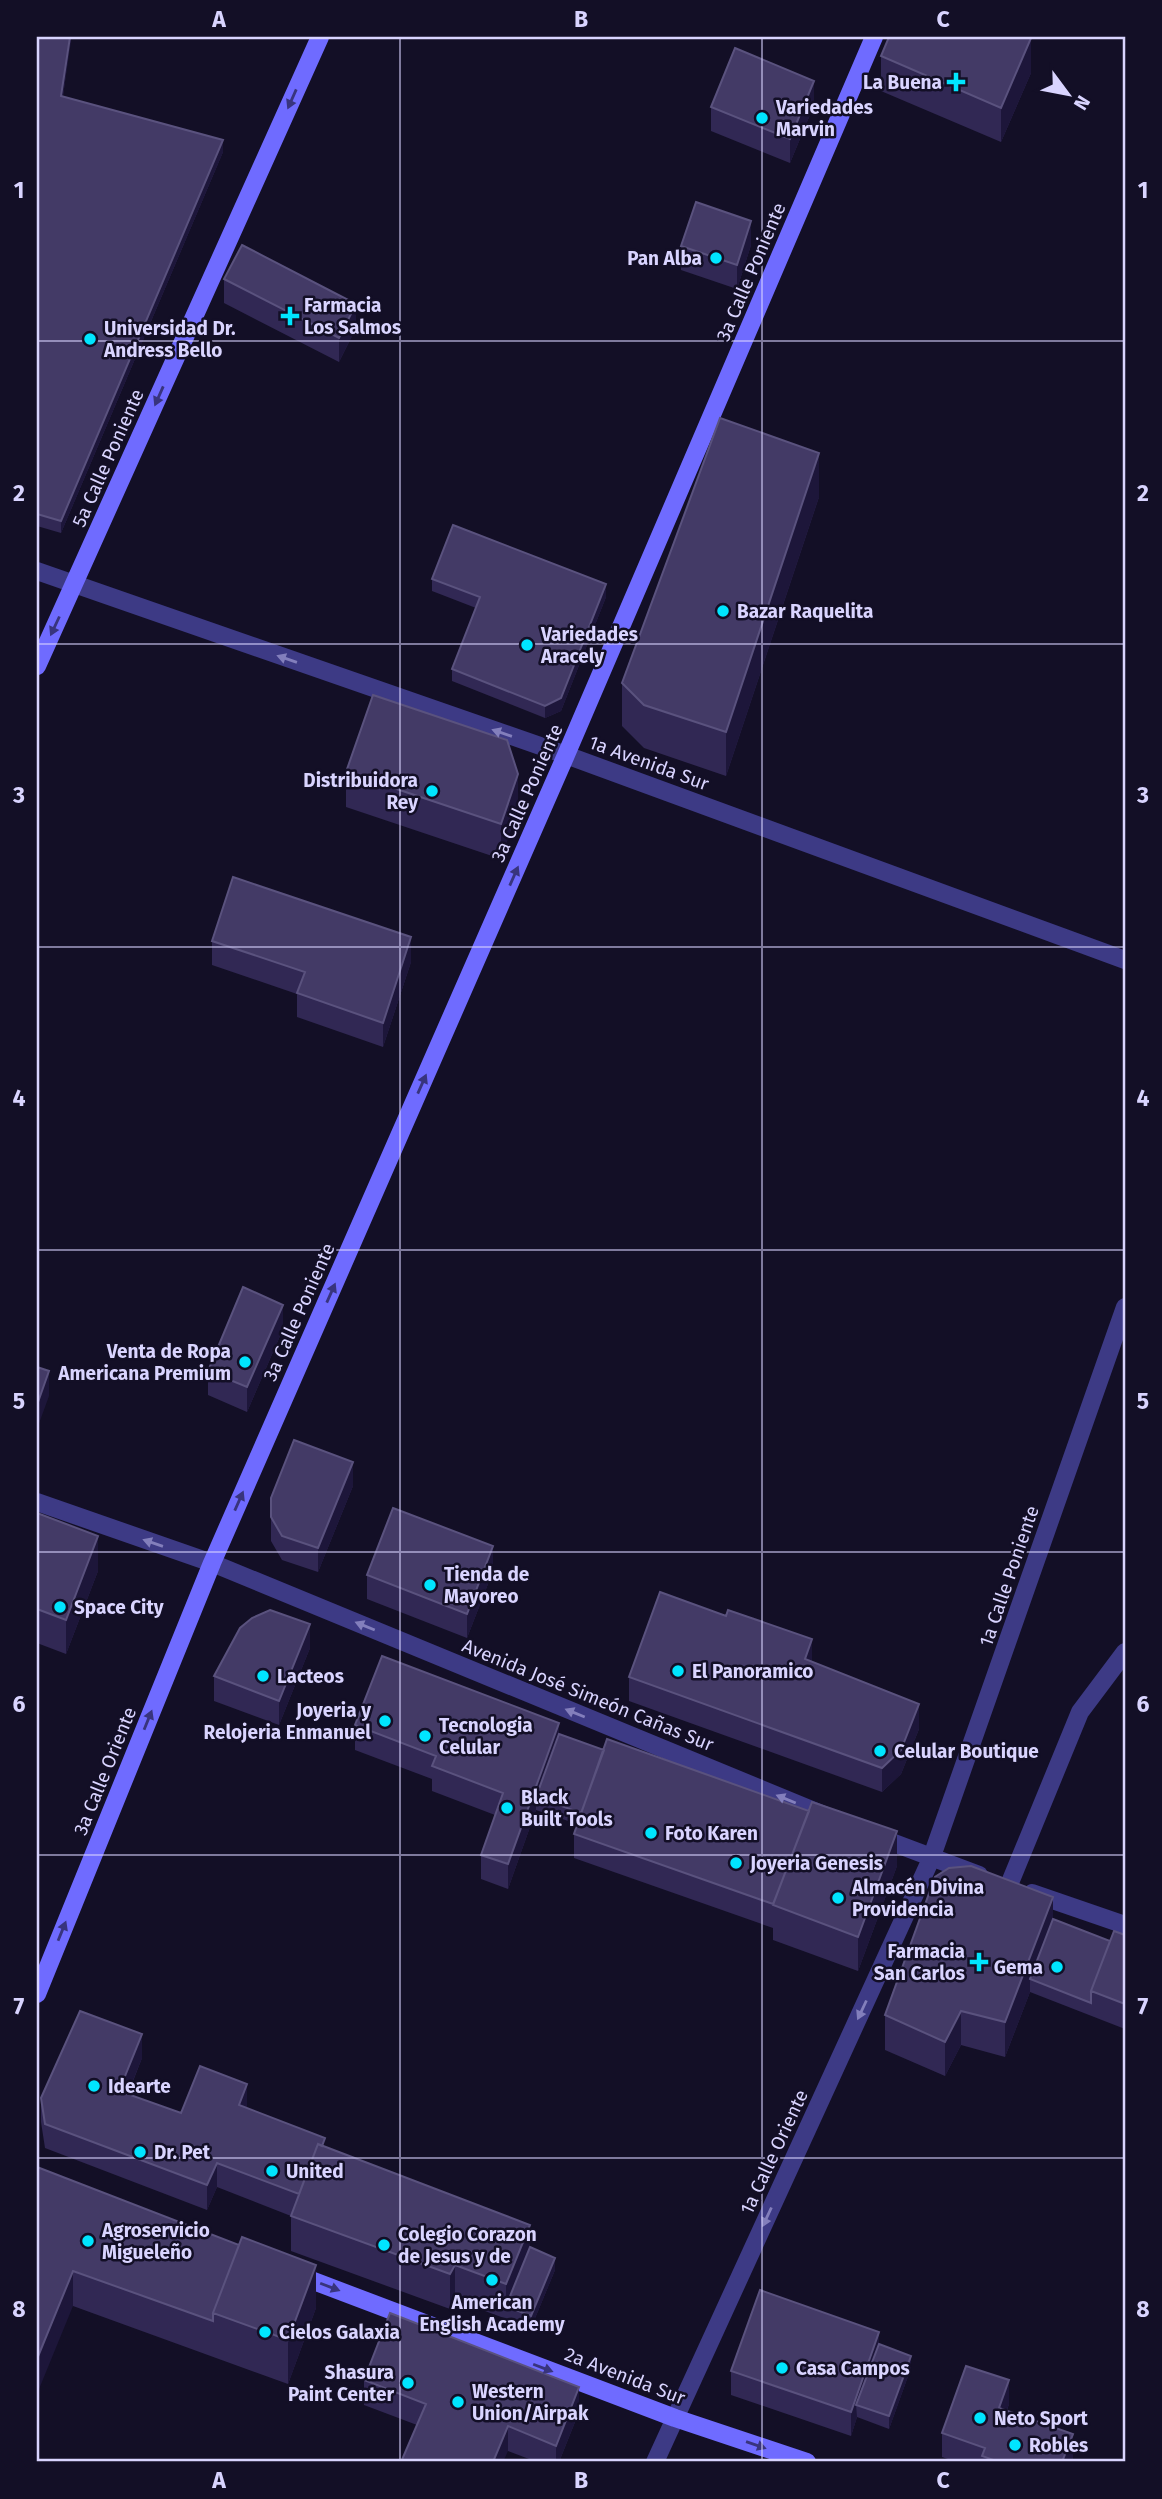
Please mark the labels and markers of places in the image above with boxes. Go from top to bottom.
place label: La Buena [863,71,942,94]
marker: La Buena [948,74,964,90]
place label: Variedades Marvin [775,96,873,141]
marker: Variedades Marvin [754,110,770,126]
place label: Pan Alba [627,247,702,270]
marker: Pan Alba [708,250,724,266]
place label: Farmacia Los Salmos [304,294,401,339]
marker: Farmacia Los Salmos [282,308,298,324]
place label: Universidad Dr. Andress Bello [103,317,235,362]
marker: Universidad Dr. Andress Bello [82,331,98,347]
place label: Bazar Raquelita [737,600,873,623]
marker: Bazar Raquelita [715,603,731,619]
place label: Variedades Aracely [540,623,638,668]
marker: Variedades Aracely [519,637,535,653]
place label: Distribuidora Rey [303,769,418,814]
marker: Distribuidora Rey [424,783,440,799]
place label: Venta de Ropa Americana Premium [57,1340,231,1385]
marker: Venta de Ropa Americana Premium [237,1354,253,1370]
place label: Tienda de Mayoreo [444,1563,529,1608]
marker: Tienda de Mayoreo [422,1577,438,1593]
place label: Space City [74,1596,164,1619]
marker: Space City [52,1599,68,1615]
place label: El Panoramico [692,1660,813,1683]
marker: El Panoramico [670,1663,686,1679]
place label: Lacteos [277,1665,344,1688]
marker: Lacteos [255,1668,271,1684]
place label: Joyeria y Relojeria Enmanuel [204,1699,371,1744]
marker: Joyeria y Relojeria Enmanuel [377,1713,393,1729]
place label: Tecnologia Celular [439,1714,533,1759]
marker: Tecnologia Celular [417,1728,433,1744]
place label: Celular Boutique [894,1740,1039,1763]
marker: Celular Boutique [872,1743,888,1759]
place label: Black Built Tools [521,1786,613,1831]
marker: Black Built Tools [499,1800,515,1816]
place label: Foto Karen [665,1822,758,1845]
marker: Foto Karen [643,1825,659,1841]
place label: Joyeria Genesis [749,1852,883,1875]
marker: Joyeria Genesis [728,1855,744,1871]
place label: Almacén Divina Providencia [851,1876,984,1921]
marker: Almacén Divina Providencia [830,1890,846,1906]
place label: Farmacia San Carlos [874,1940,965,1985]
marker: Farmacia San Carlos [971,1954,987,1970]
place label: Gema [994,1956,1043,1979]
marker: Gema [1049,1959,1065,1975]
place label: Idearte [108,2075,171,2098]
marker: Idearte [86,2078,102,2094]
place label: Dr. Pet [154,2141,211,2164]
marker: Dr. Pet [132,2144,148,2160]
place label: United [286,2160,344,2183]
marker: United [264,2163,280,2179]
place label: Agroservicio Migueleño [101,2219,210,2264]
place label: Colegio Corazon de Jesus y de [398,2223,537,2268]
marker: Agroservicio Migueleño [80,2233,96,2249]
marker: Colegio Corazon de Jesus y de [376,2237,392,2253]
marker: American English Academy [484,2272,500,2288]
place label: American English Academy [419,2291,565,2336]
place label: Cielos Galaxia [279,2321,400,2344]
marker: Cielos Galaxia [257,2324,273,2340]
place label: Casa Campos [796,2357,910,2380]
marker: Casa Campos [774,2360,790,2376]
place label: Shasura Paint Center [288,2361,394,2406]
marker: Shasura Paint Center [400,2375,416,2391]
place label: Western Union/Airpak [472,2380,589,2425]
marker: Western Union/Airpak [450,2394,466,2410]
place label: Neto Sport [994,2407,1089,2430]
marker: Neto Sport [972,2410,988,2426]
place label: Robles [1029,2434,1088,2457]
marker: Robles [1007,2437,1023,2453]

